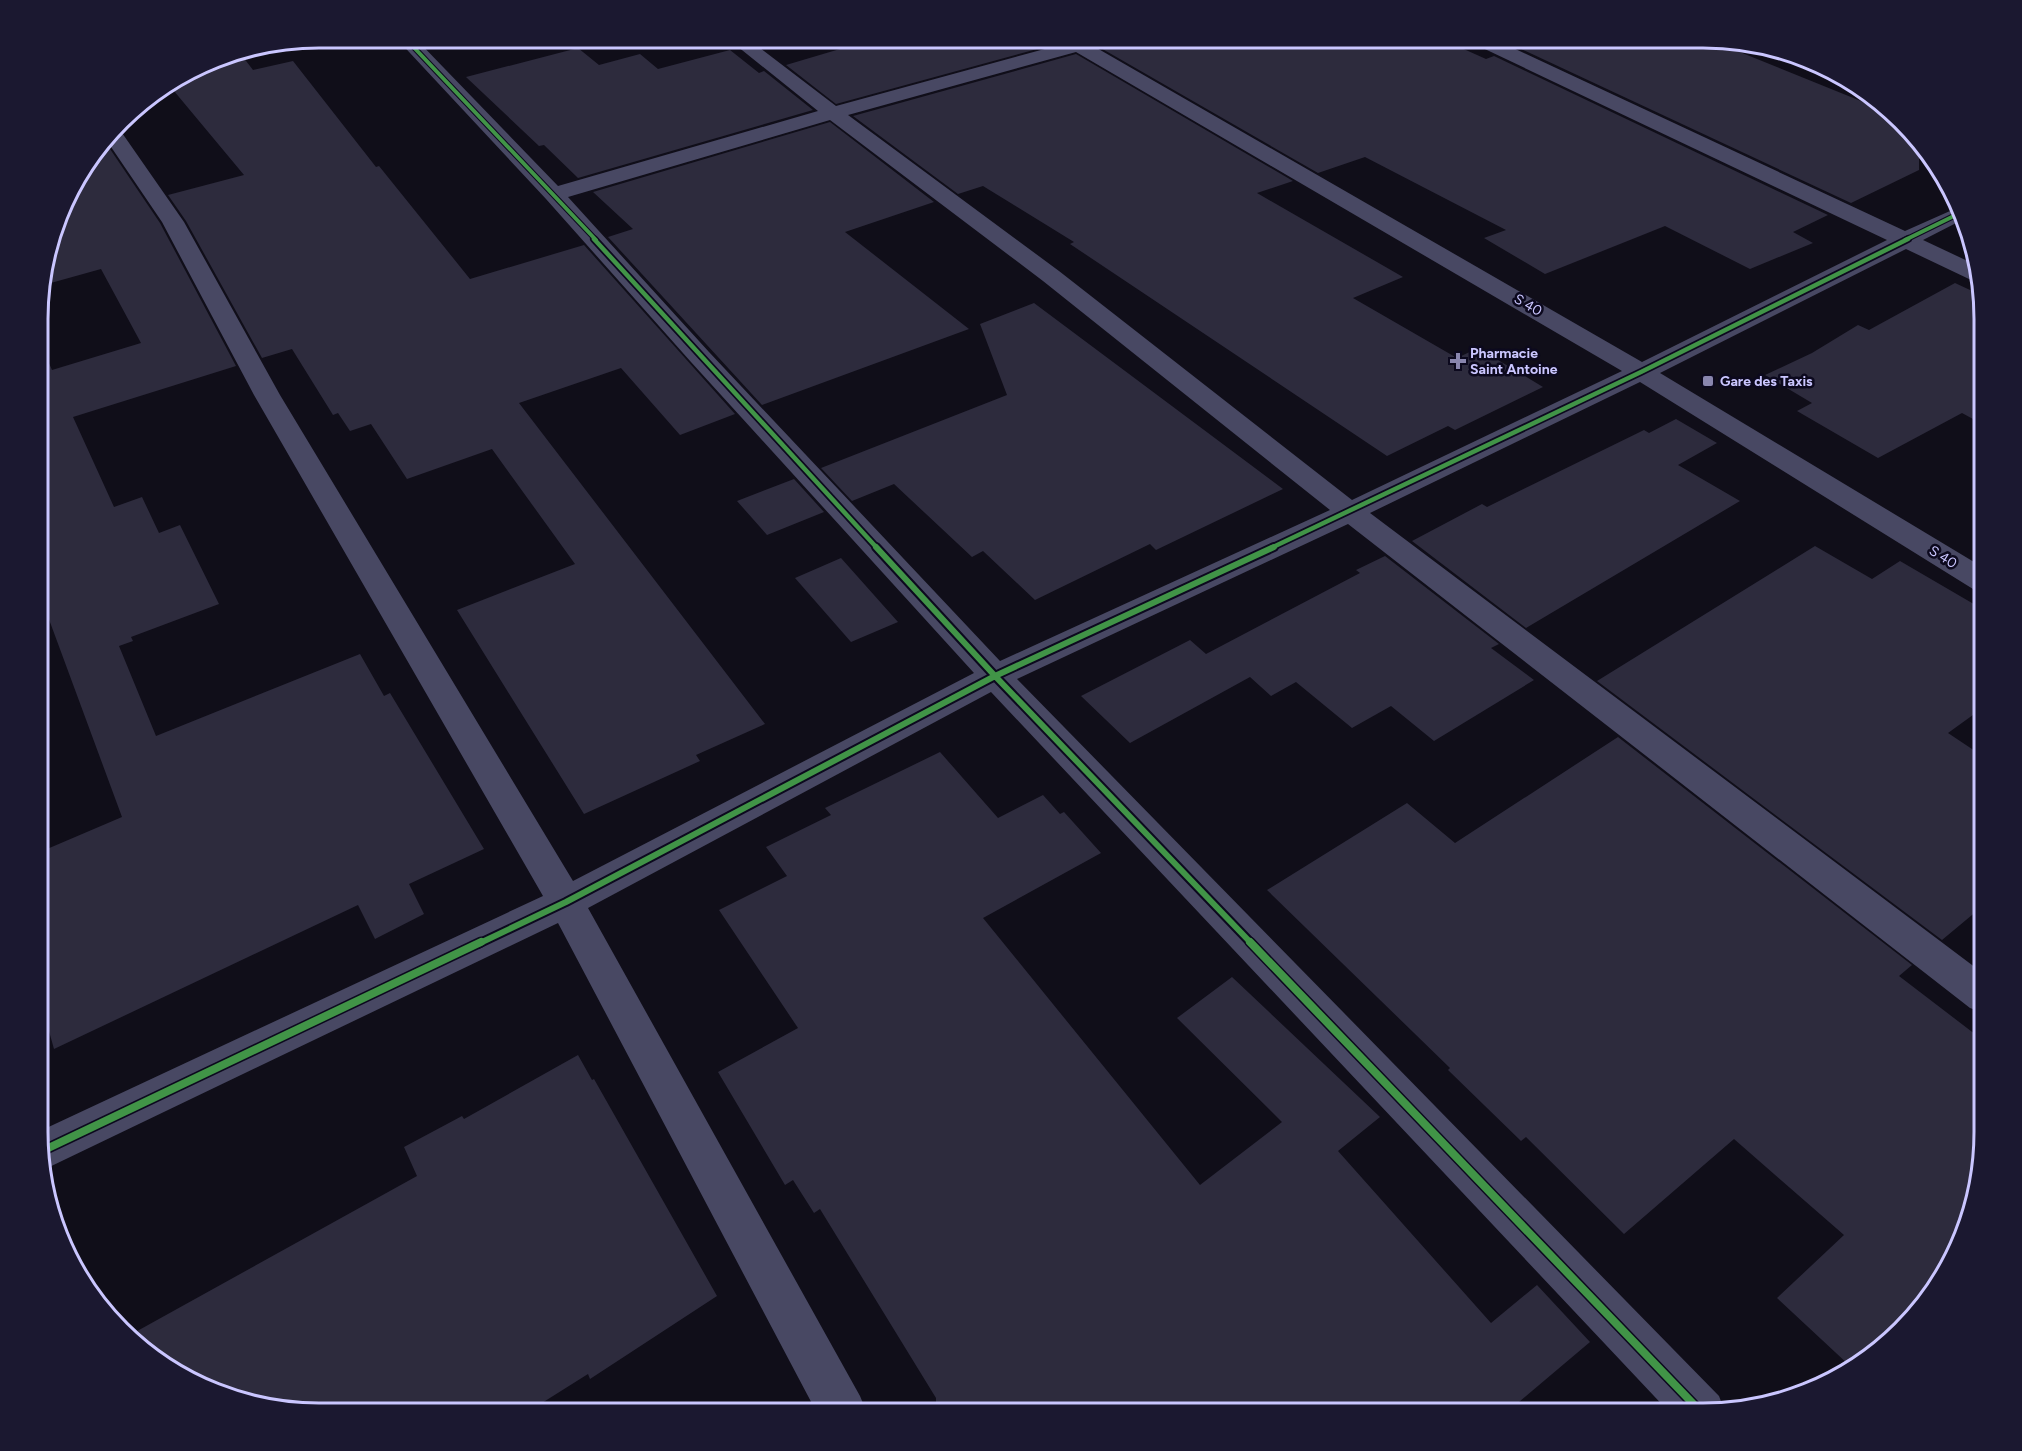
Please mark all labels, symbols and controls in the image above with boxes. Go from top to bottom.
street label: S 40 [1511,290,1545,320]
place label: Pharmacie Saint Antoine [1470,345,1558,378]
marker: Pharmacie Saint Antoine [1451,354,1465,368]
place label: Gare des Taxis [1720,373,1813,390]
marker: Gare des Taxis [1701,374,1715,388]
street label: S 40 [1926,542,1960,572]

